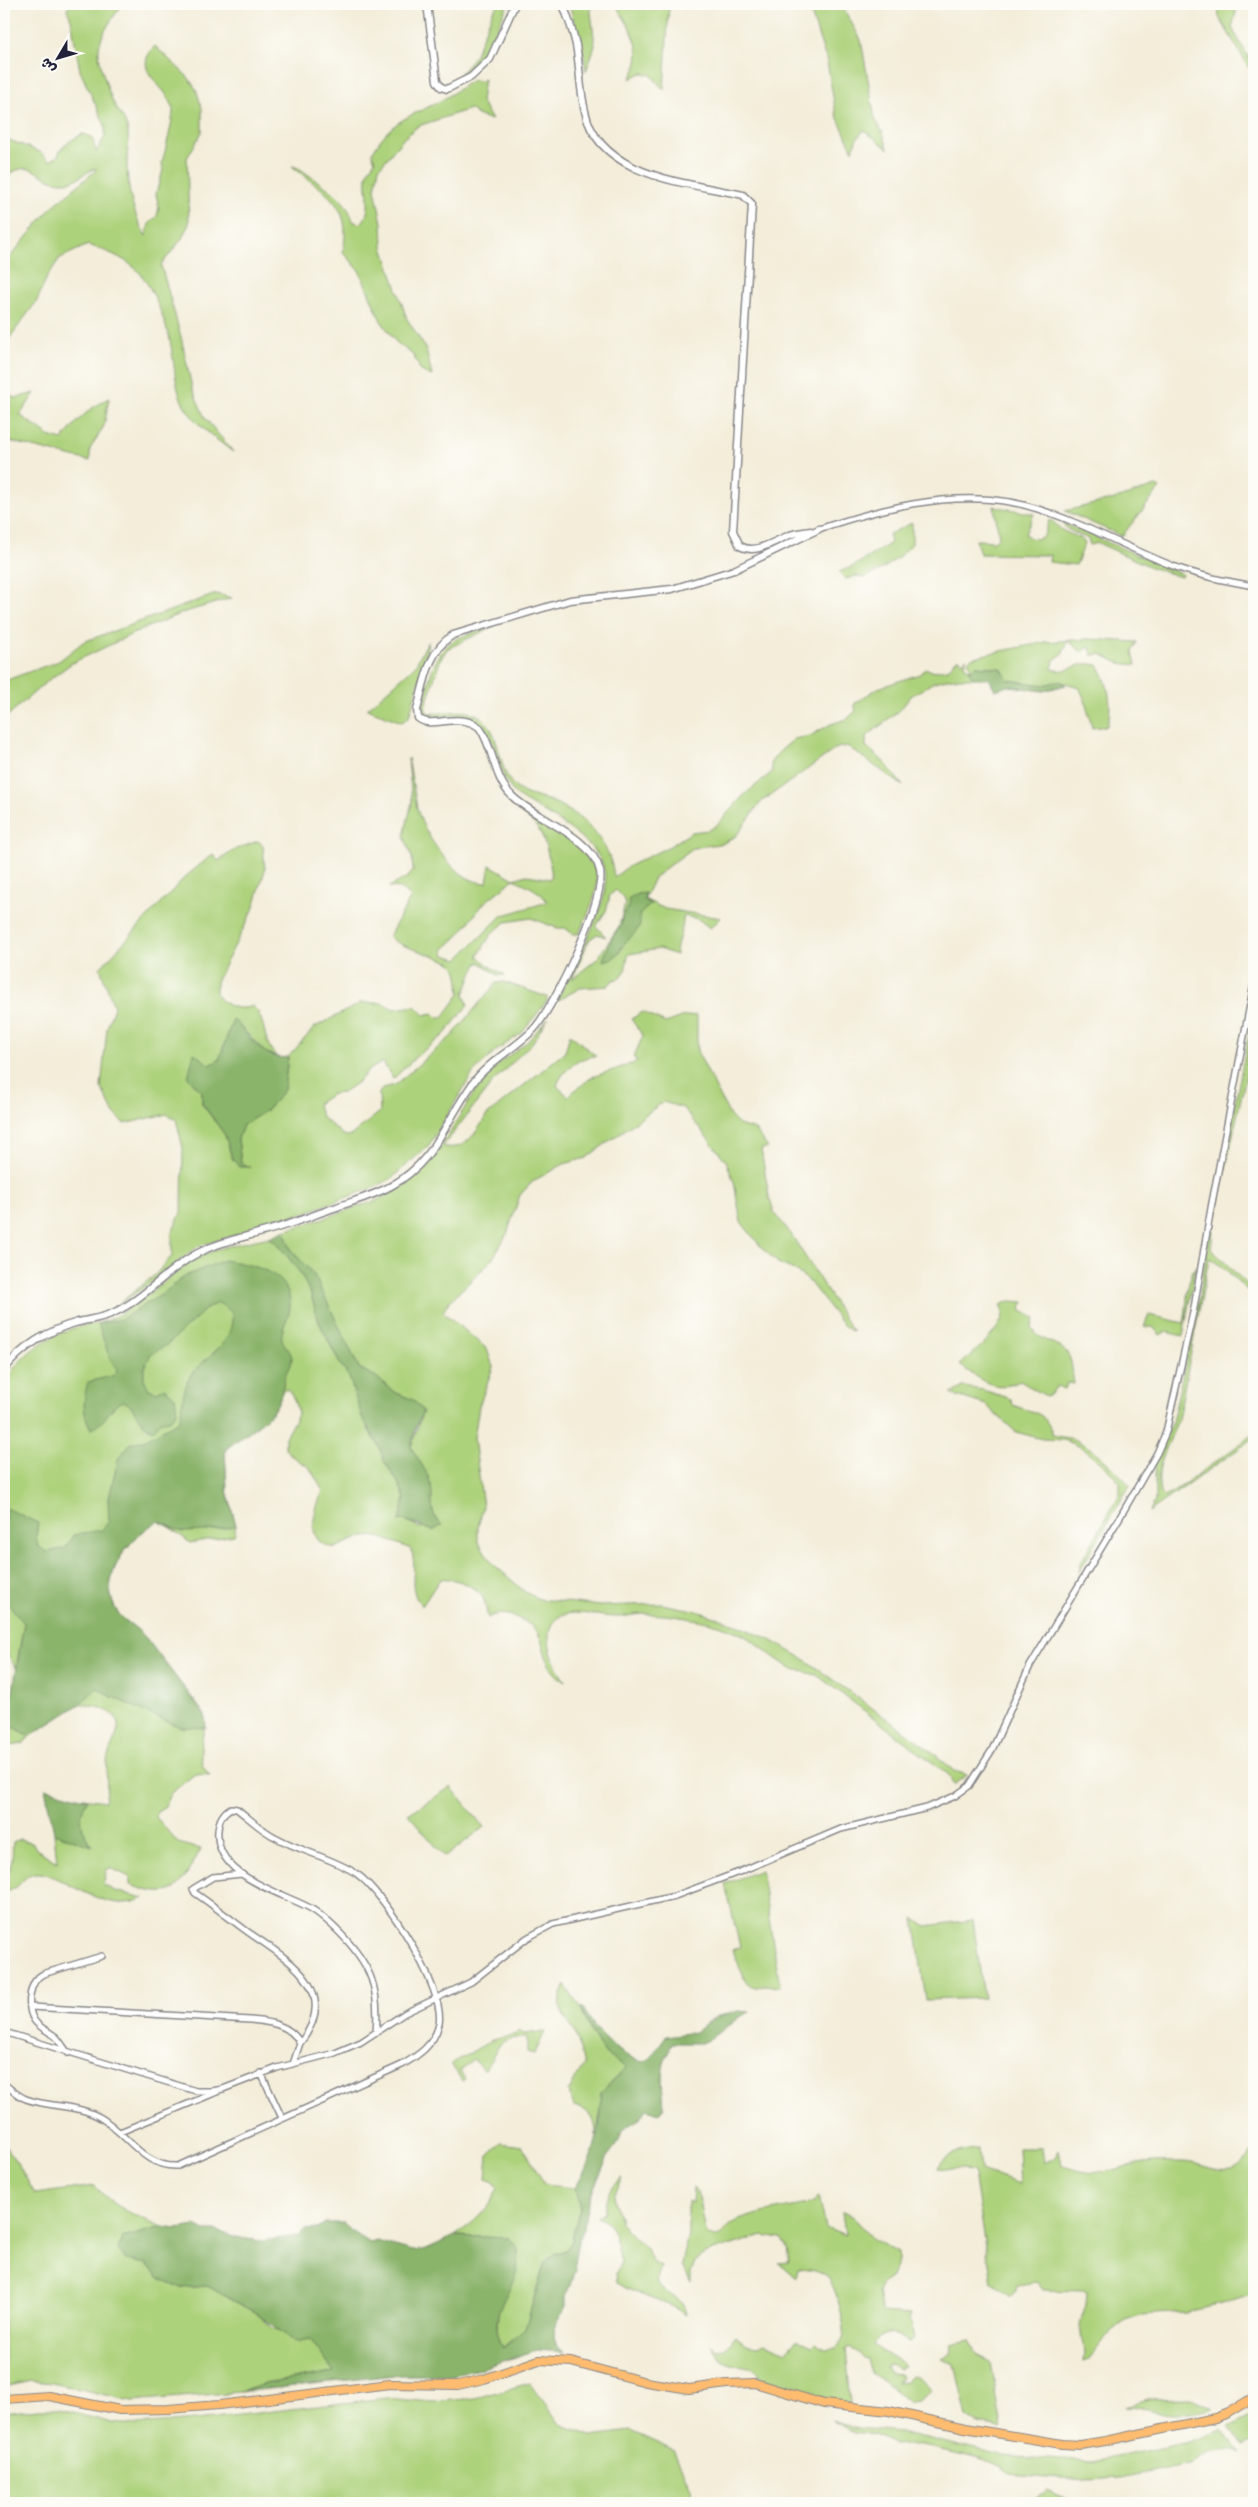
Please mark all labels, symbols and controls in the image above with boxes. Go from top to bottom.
north arrow [32,32,82,82]
text: ش [36,54,60,78]

